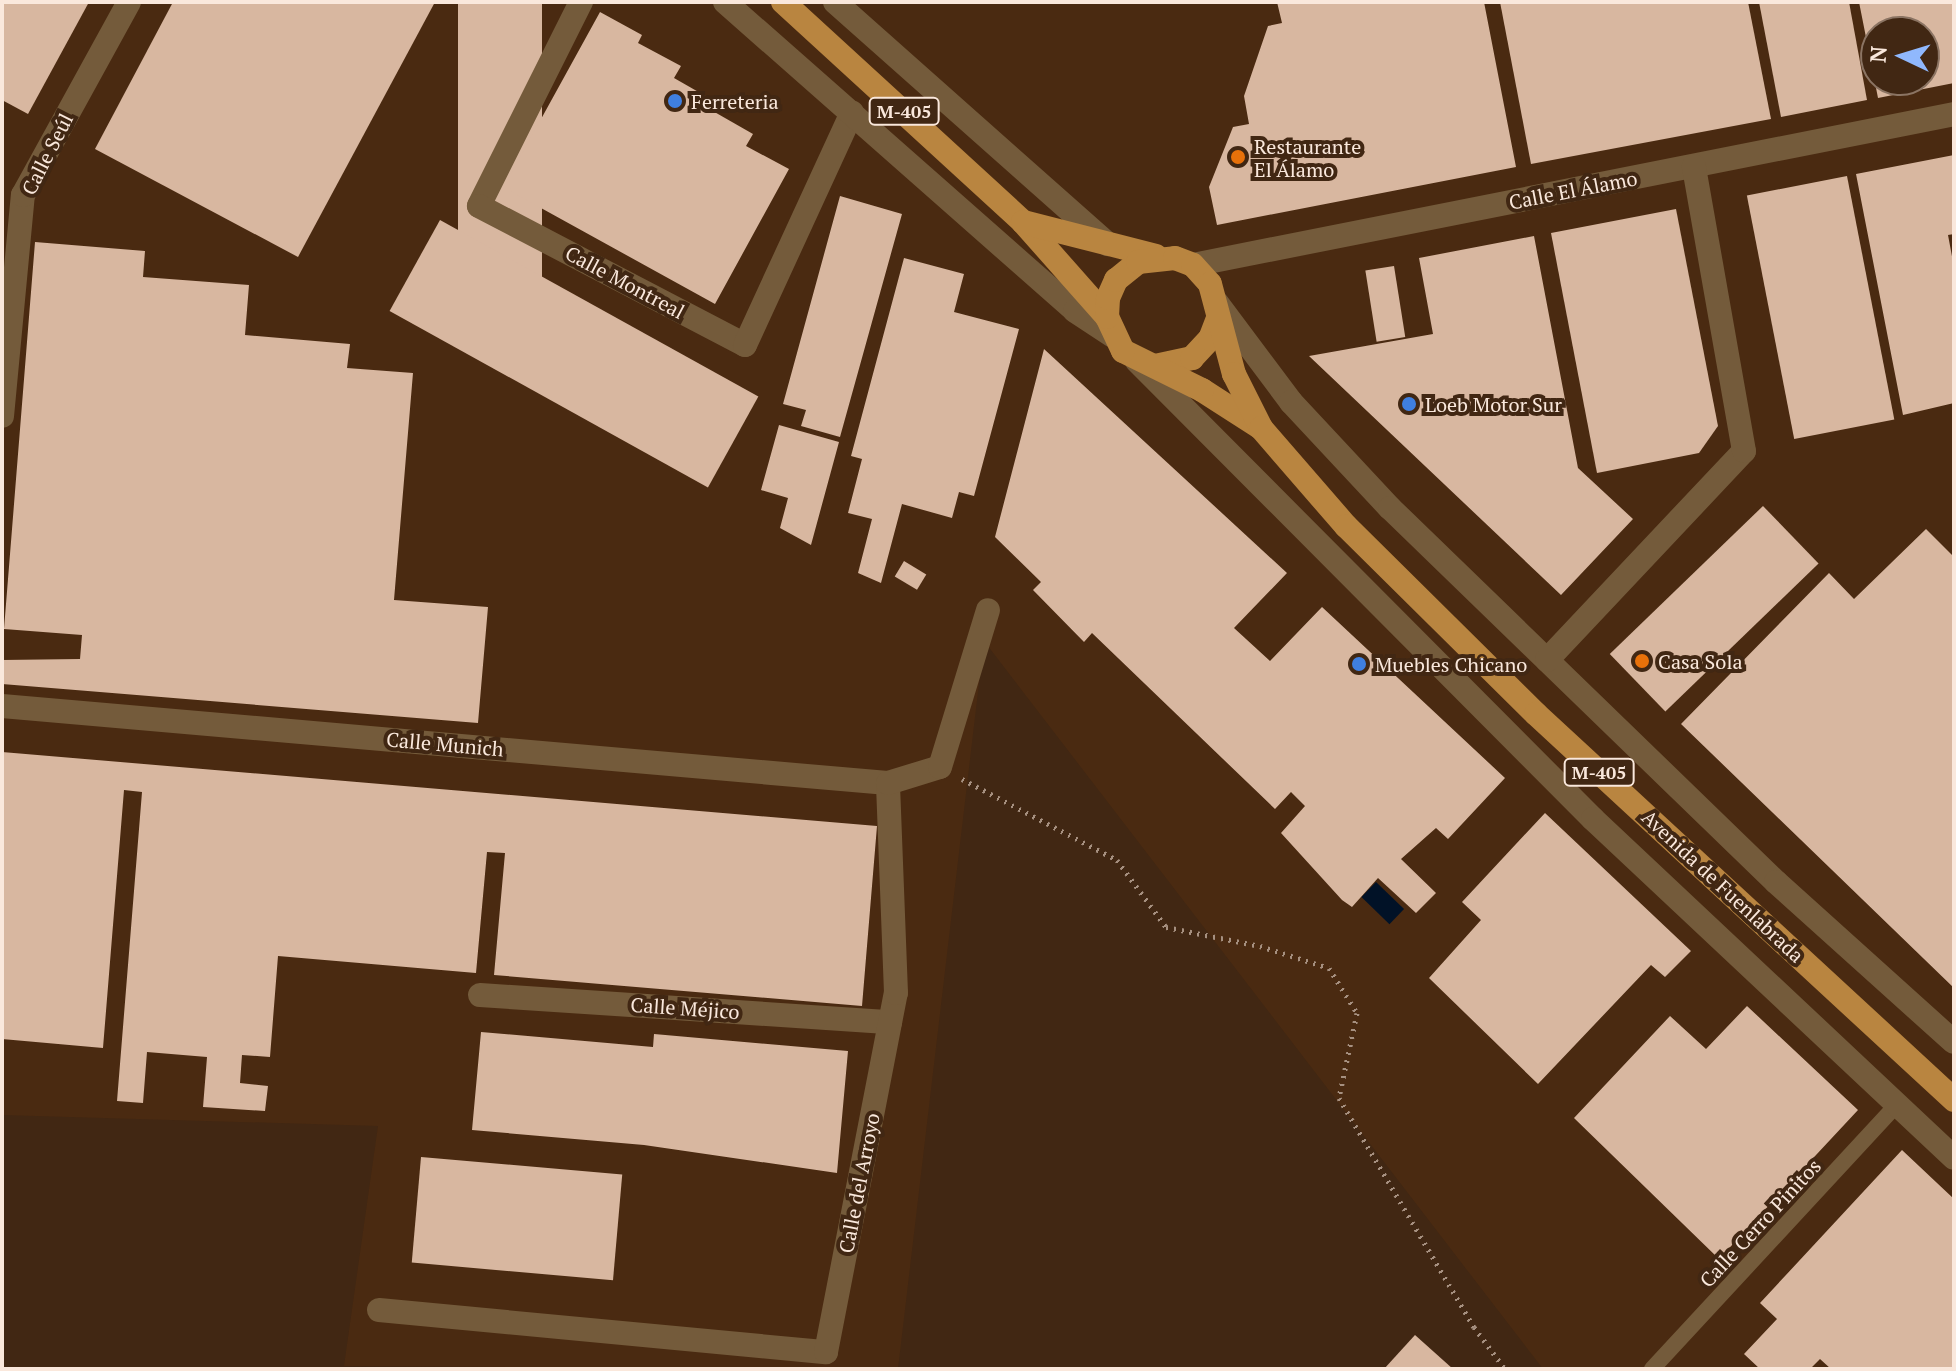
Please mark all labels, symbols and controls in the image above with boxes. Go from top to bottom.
north arrow [1860,16,1940,96]
text: N [1863,45,1893,64]
place label: Ferreteria [691,89,779,113]
marker: Ferreteria [666,92,684,110]
road number: M-405 [868,97,940,125]
street label: Calle Seúl [16,109,78,199]
place label: Restaurante El Álamo [1254,134,1361,181]
marker: Restaurante El Álamo [1229,148,1247,166]
street label: Calle El Álamo [1507,166,1639,214]
street label: Calle Montreal [561,241,689,323]
place label: Loeb Motor Sur [1425,392,1562,416]
marker: Loeb Motor Sur [1400,395,1418,413]
place label: Casa Sola [1658,649,1742,673]
place label: Muebles Chicano [1375,652,1527,676]
marker: Casa Sola [1633,652,1651,670]
marker: Muebles Chicano [1350,655,1368,673]
street label: Calle Munich [385,727,505,761]
road number: M-405 [1563,758,1635,786]
street label: Avenida de Fuenlabrada [1637,805,1809,967]
street label: Calle Méjico [630,992,740,1024]
street label: Calle del Arroyo [834,1111,884,1255]
street label: Calle Cerro Pinitos [1694,1154,1826,1292]

